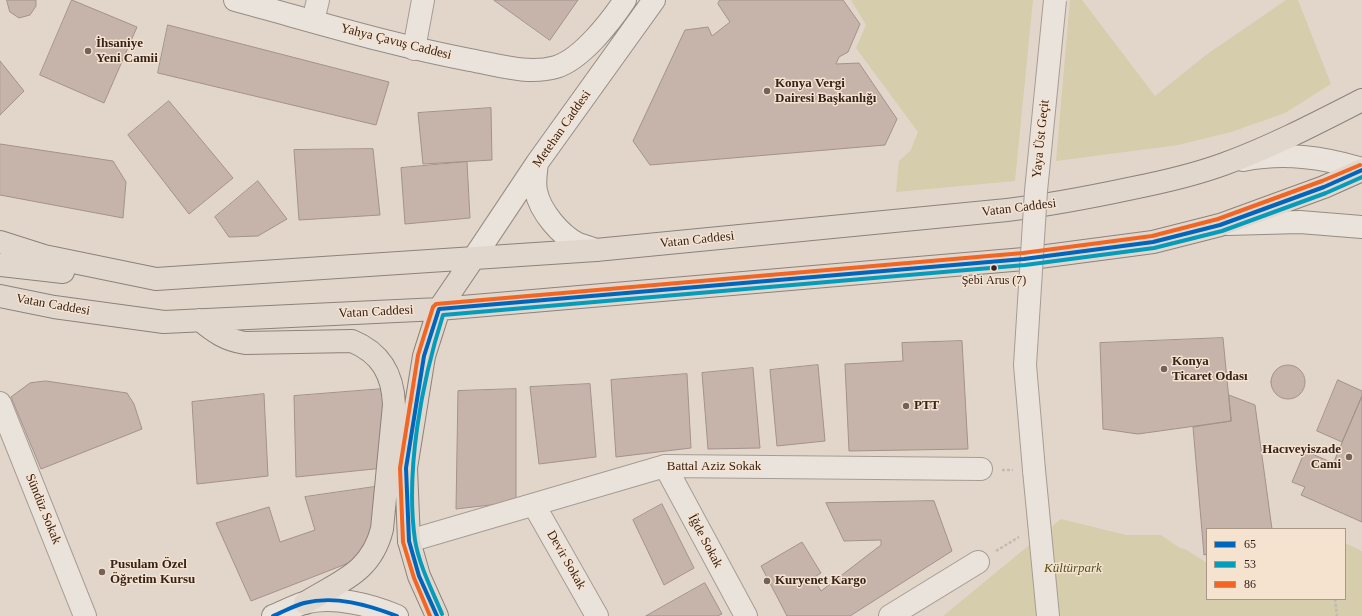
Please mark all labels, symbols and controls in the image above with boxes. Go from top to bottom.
street label: Yahya Çavuş Caddesi [339,21,453,63]
place label: İhsaniye Yeni Camii [96,36,158,67]
marker: İhsaniye Yeni Camii [83,46,93,56]
place label: Konya Vergi Dairesi Başkanlığı [775,76,876,107]
marker: Konya Vergi Dairesi Başkanlığı [762,86,772,96]
street label: Metehan Caddesi [530,87,594,171]
street label: Yaya Üst Geçit [1029,99,1053,179]
street label: Vatan Caddesi [981,196,1057,220]
street label: Vatan Caddesi [659,228,735,252]
marker: Şebi Arus (7) [989,263,999,273]
place label: Şebi Arus (7) [962,274,1026,288]
street label: Vatan Caddesi [15,291,91,319]
street label: Vatan Caddesi [338,302,414,322]
place label: Konya Ticaret Odası [1172,354,1248,385]
marker: Konya Ticaret Odası [1159,364,1169,374]
place label: PTT [914,398,939,414]
marker: PTT [901,401,911,411]
place label: Hacıveyiszade Cami [1262,442,1341,473]
marker: Hacıveyiszade Cami [1344,452,1354,462]
street label: Battal Aziz Sokak [667,459,761,475]
street label: Sündüz Sokak [22,471,64,547]
street label: İğde Sokak [684,511,726,571]
street label: Devir Sokak [543,528,589,592]
legend [1206,528,1346,600]
text: 65 [1244,537,1256,551]
place label: Pusulam Özel Öğretim Kursu [110,557,195,588]
text: 53 [1244,557,1256,571]
park label: Kültürpark [1044,561,1102,577]
marker: Pusulam Özel Öğretim Kursu [97,567,107,577]
place label: Kuryenet Kargo [775,573,866,589]
marker: Kuryenet Kargo [762,576,772,586]
text: 86 [1244,577,1256,591]

